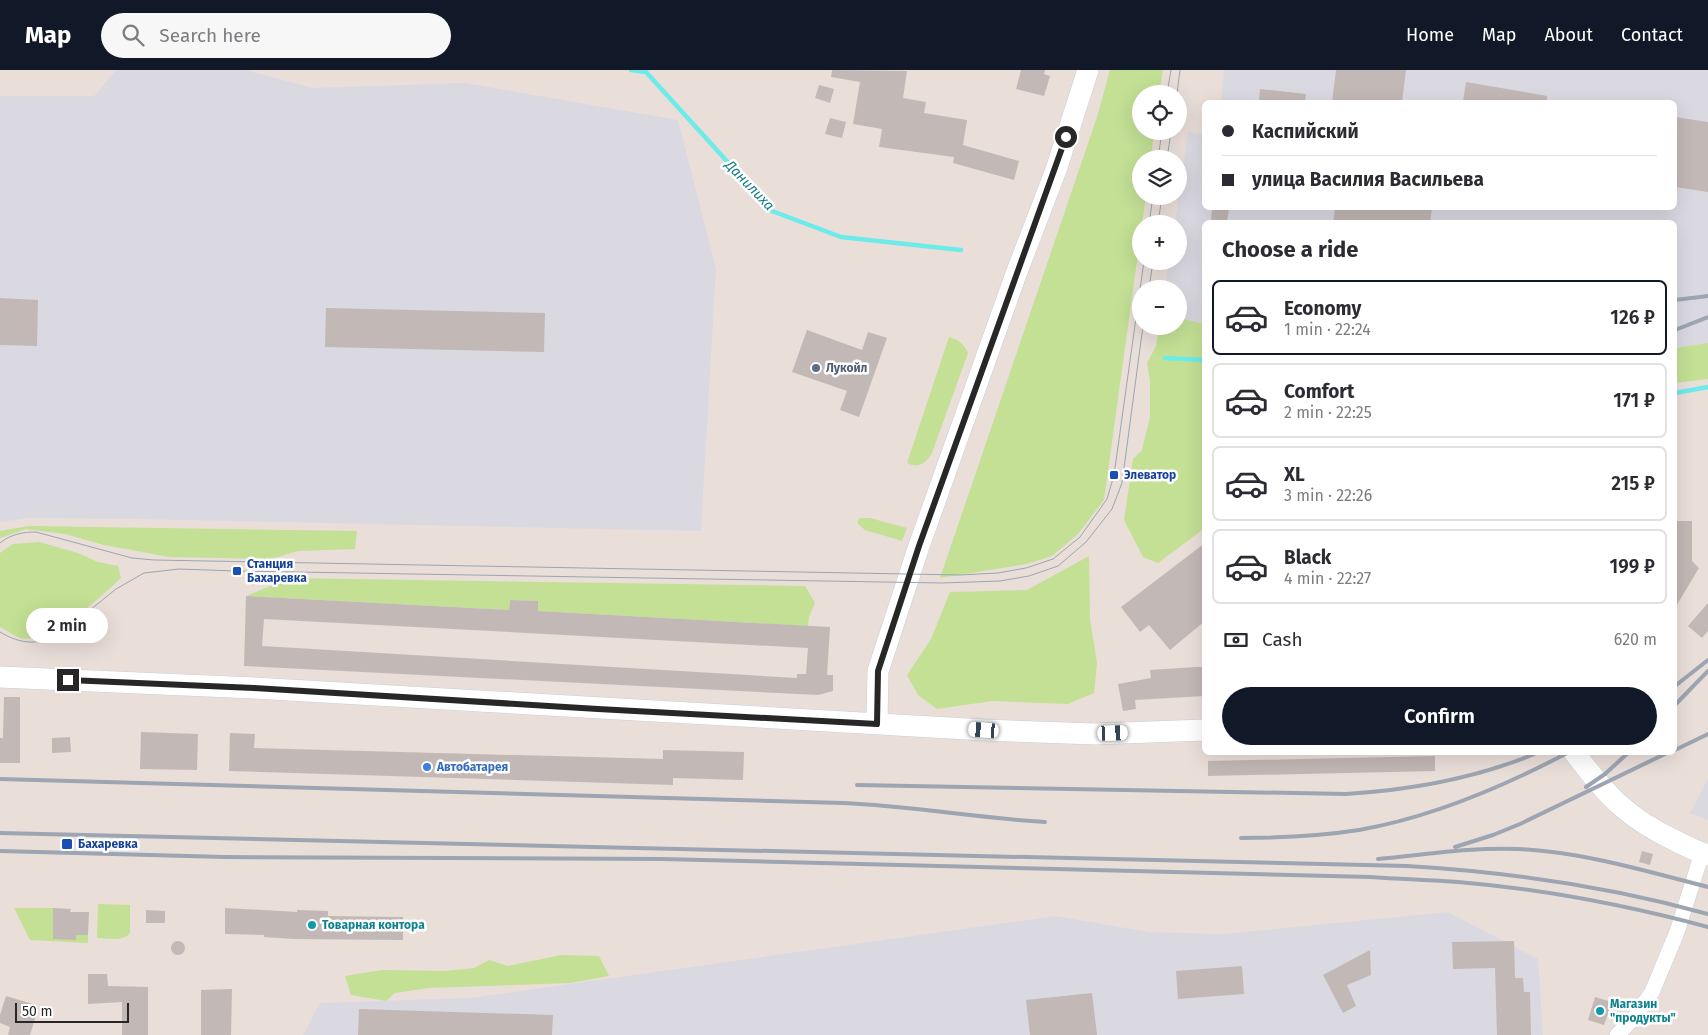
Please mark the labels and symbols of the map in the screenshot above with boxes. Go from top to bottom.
route start [1055,126,1077,148]
water label: Данилиха [721,156,778,214]
place label: Лукойл [826,361,868,375]
marker: Лукойл [810,362,822,374]
place label: Элеватор [1124,468,1176,482]
marker: Элеватор [1108,469,1120,481]
place label: Станция Бахаревка [247,557,307,585]
marker: Станция Бахаревка [231,565,243,577]
callout: 2 min [27,608,109,642]
route end [57,669,79,691]
car [968,721,999,739]
car [1097,725,1128,741]
place label: Автобатарея [436,760,508,774]
marker: Автобатарея [421,761,433,773]
marker: Бахаревка [60,837,74,851]
place label: Бахаревка [78,837,138,851]
place label: Товарная контора [322,918,425,932]
marker: Товарная контора [306,919,318,931]
place label: Магазин "продукты" [1610,997,1676,1025]
scale bar [15,1000,129,1023]
marker: Магазин "продукты" [1594,1005,1606,1017]

